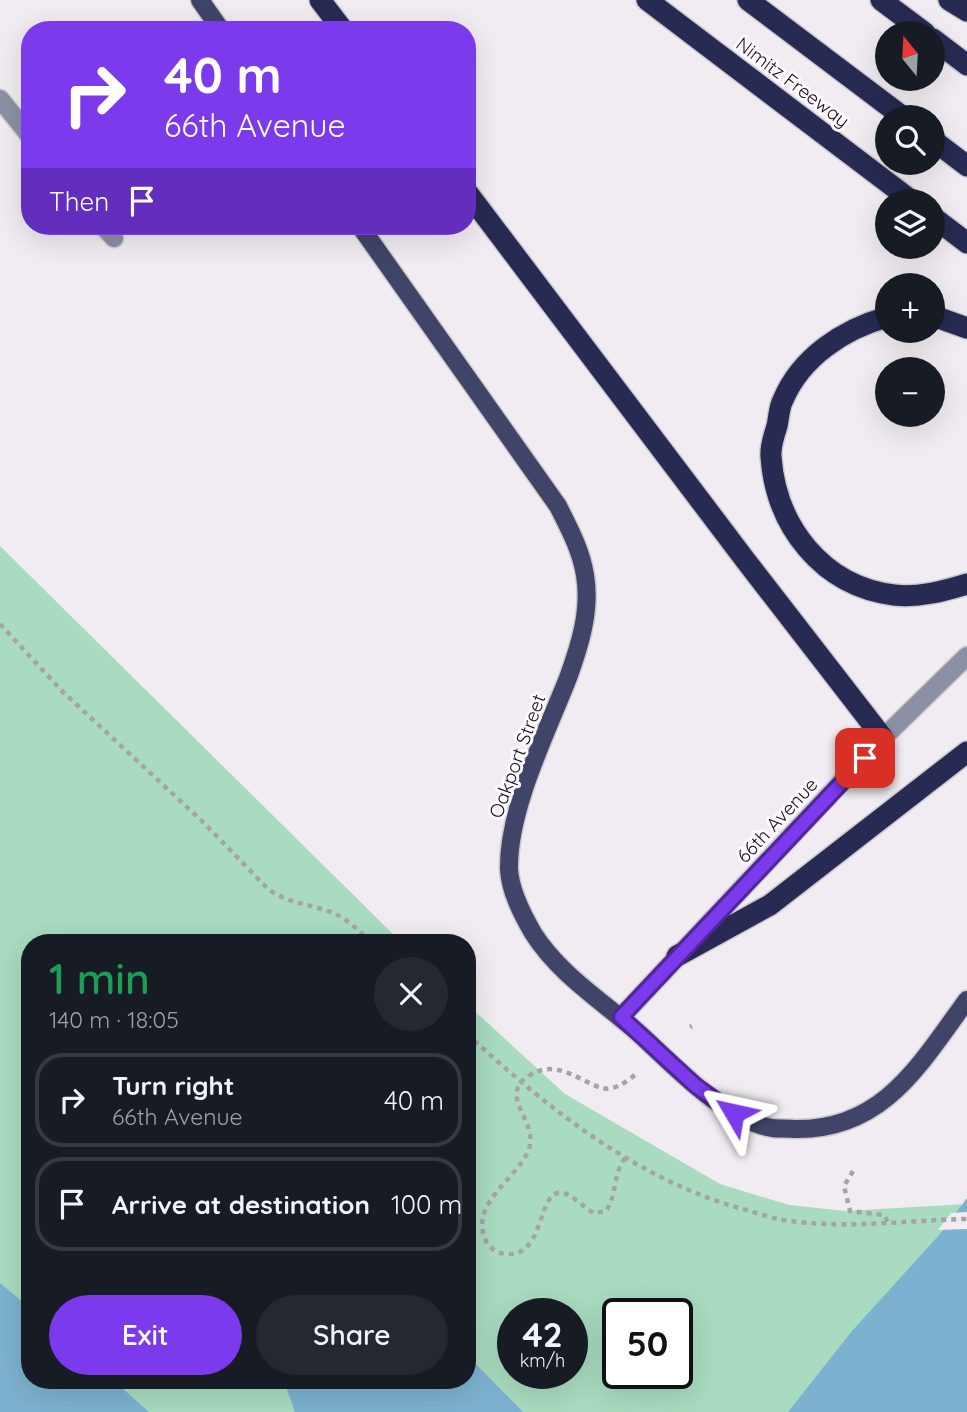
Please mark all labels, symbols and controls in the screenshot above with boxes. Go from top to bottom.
north arrow [875,21,945,91]
map controls [875,21,945,427]
street label: Nimitz Freeway [732,32,854,132]
text: 40 m [164,44,282,105]
icon: right [49,49,140,140]
text: 66th Avenue [164,105,346,145]
button: search [875,105,945,175]
icon: arrive [123,182,161,220]
text: Then [49,185,109,218]
button: layers [875,189,945,259]
button: + [875,273,945,343]
button: − [875,357,945,427]
street label: Oakport Street [483,691,551,821]
pin [835,728,895,788]
icon: arrive [846,739,884,777]
street label: 66th Avenue [731,772,823,868]
text: 1 min [49,952,150,1005]
button: close [374,957,448,1031]
text: 140 m · 18:05 [49,1005,179,1034]
text: Turn right [112,1069,234,1102]
position arrow [697,1076,771,1150]
icon: right [53,1081,91,1119]
text: 40 m [384,1084,444,1117]
text: 66th Avenue [112,1102,243,1131]
icon: arrive [53,1185,91,1223]
text: Arrive at destination [112,1188,370,1221]
text: 100 m [391,1188,462,1221]
button: Exit [49,1295,242,1375]
button: Share [256,1295,448,1375]
speed limit sign: 50 [602,1298,693,1389]
text: 42 [522,1312,563,1356]
text: km/h [520,1349,565,1372]

